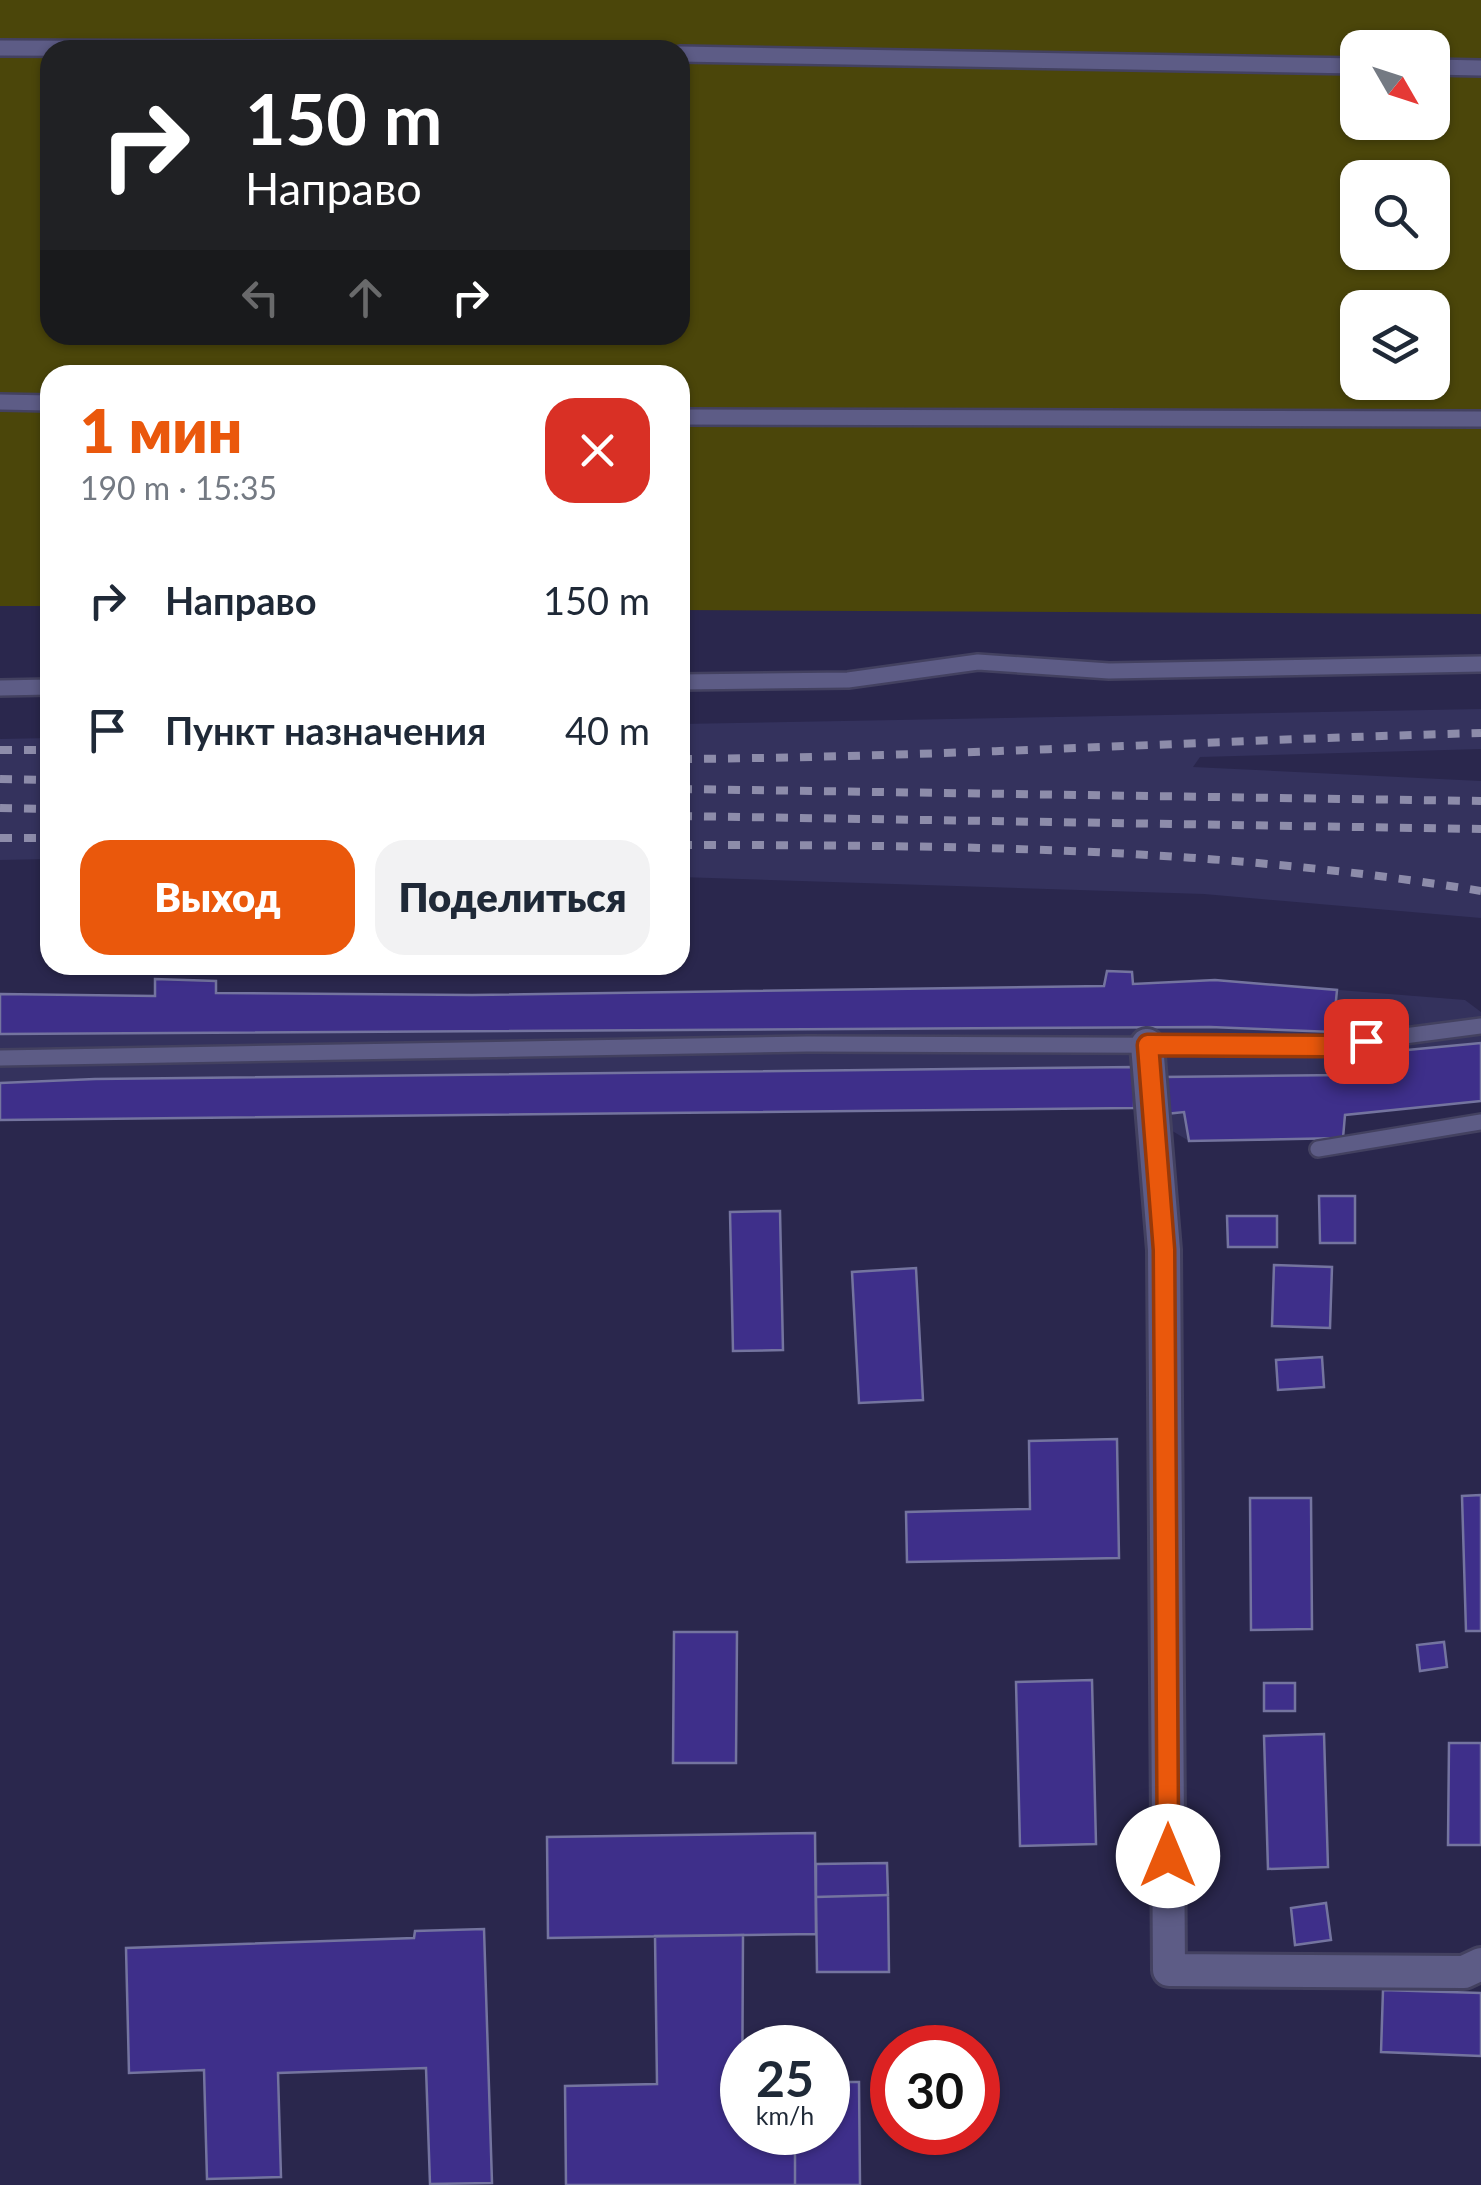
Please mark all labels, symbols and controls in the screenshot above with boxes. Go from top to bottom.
north arrow [1340,30,1450,140]
map controls [1340,30,1450,400]
text: 150 m [245,76,442,160]
icon: right [80,80,210,210]
button: search [1340,160,1450,270]
text: Направо [245,161,422,215]
icon: left [233,270,288,325]
icon: ahead [338,270,393,325]
icon: right [443,270,498,325]
button: layers [1340,290,1450,400]
text: 1 мин [80,394,242,466]
button: close [545,398,650,503]
text: 190 m · 15:35 [80,468,277,507]
icon: right [80,573,135,628]
text: Направо [165,577,317,623]
text: 150 m [543,577,650,623]
icon: arrive [80,703,135,758]
text: Пункт назначения [165,707,486,753]
text: 40 m [565,707,650,753]
button: Выход [80,840,355,955]
button: Поделиться [375,840,650,955]
pin [1324,999,1409,1084]
icon: arrive [1339,1014,1394,1069]
position arrow [1116,1804,1220,1908]
speed limit sign: 30 [870,2025,1000,2155]
text: 25 [756,2048,814,2108]
text: km/h [756,2100,814,2130]

